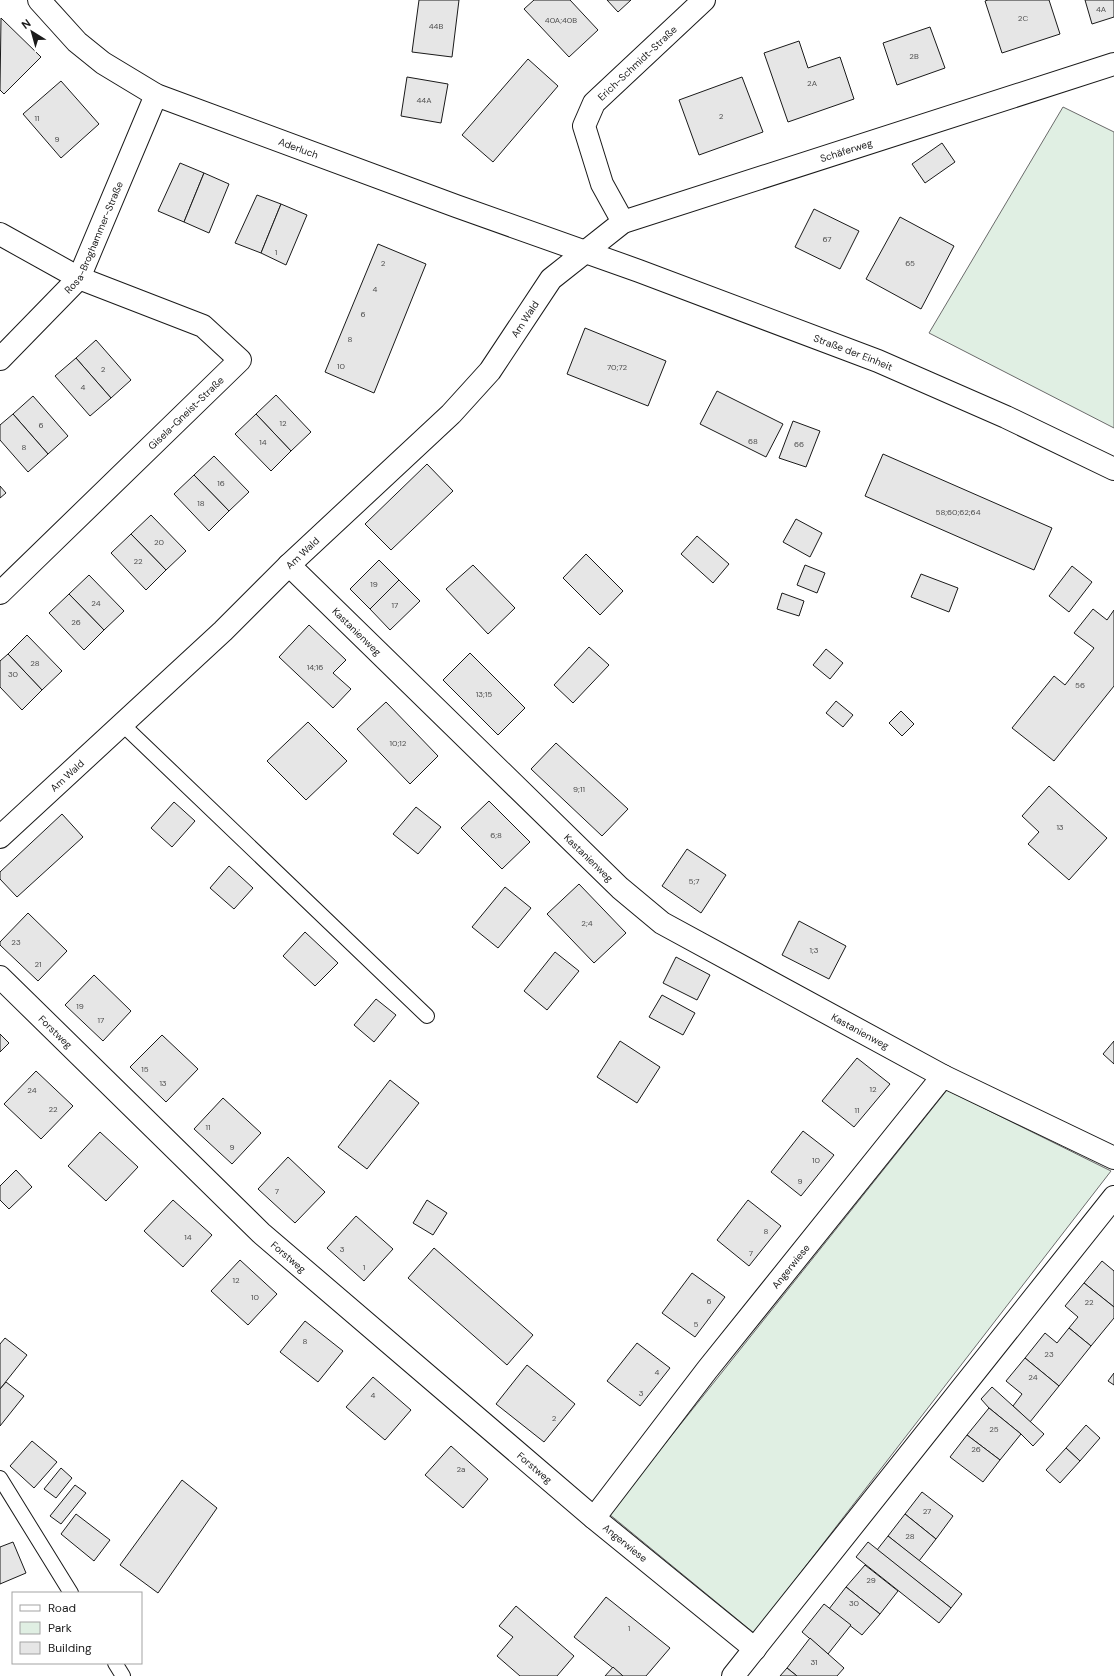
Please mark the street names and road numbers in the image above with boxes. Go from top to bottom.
street label: Erich-Schmidt-Straße [595,22,680,103]
street label: Aderluch [277,134,321,161]
street label: Schäferweg [818,136,874,165]
street label: Rosa-Broghammer-Straße [61,179,126,296]
street label: Am Wald [508,298,541,340]
street label: Straße der Einheit [812,331,895,373]
street label: Gisela-Gneist-Straße [145,373,227,453]
street label: Am Wald [283,534,322,572]
street label: Kastanienweg [330,605,385,658]
street label: Am Wald [47,756,86,794]
street label: Kastanienweg [562,831,616,885]
street label: Kastanienweg [829,1010,892,1052]
street label: Forstweg [36,1012,76,1051]
street label: Forstweg [268,1238,309,1276]
street label: Angerwiese [769,1241,812,1291]
street label: Forstweg [515,1449,555,1486]
street label: Angerwiese [600,1521,650,1565]

